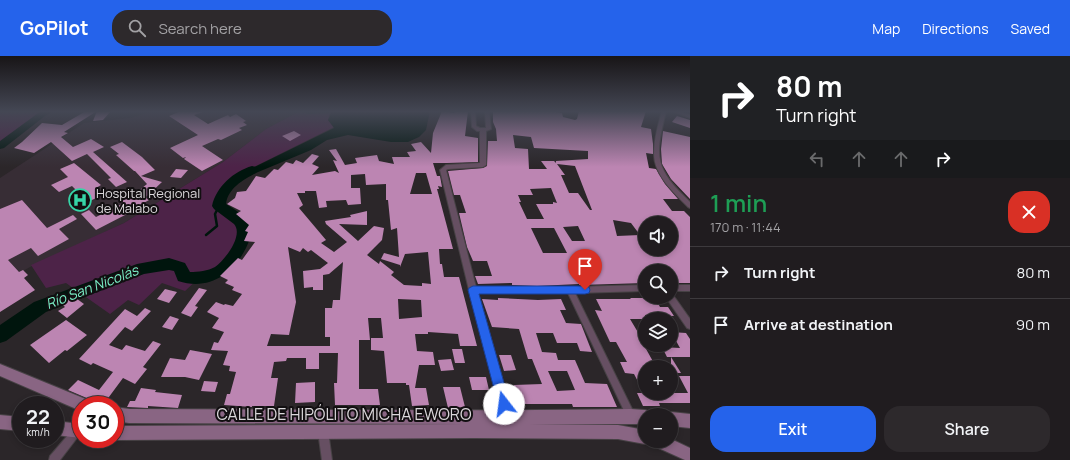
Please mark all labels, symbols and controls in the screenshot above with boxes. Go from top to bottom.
search box [112,10,392,46]
text: GoPilot [20,15,88,41]
icon: search [126,17,148,39]
text: Search here [158,18,242,39]
text: Map [872,19,900,38]
text: Directions [922,19,989,38]
text: Saved [1011,19,1050,38]
text: 80 m [776,67,842,105]
icon: right [710,72,762,124]
text: Turn right [776,103,857,127]
icon: left [806,148,828,170]
icon: ahead [848,148,870,170]
icon: ahead [890,148,912,170]
icon: right [932,148,954,170]
place label: Hospital Regional de Malabo [96,184,200,217]
text: 1 min [710,186,767,219]
hospital icon: Hospital Regional de Malabo [67,187,93,213]
button: close [1008,191,1050,233]
map controls [638,216,678,448]
button: sound [638,216,678,256]
text: 170 m · 11:44 [710,218,781,236]
pin [568,249,602,290]
icon: arrive [574,255,596,277]
water label: Río San Nicolás [43,260,142,313]
icon: right [710,262,732,284]
text: Turn right [744,262,815,283]
text: 80 m [1016,262,1050,283]
button: search [638,264,678,304]
button: layers [638,312,678,352]
icon: arrive [710,314,732,336]
text: Arrive at destination [744,314,893,335]
text: 90 m [1016,314,1050,335]
button: + [638,360,678,400]
position arrow [483,383,525,425]
speed limit sign: 30 [72,396,124,448]
text: 22 [26,403,50,430]
street label: CALLE DE HIPÓLITO MICHA EWORO [216,403,472,425]
button: Exit [710,406,876,452]
button: Share [884,406,1050,452]
button: − [638,408,678,448]
text: km/h [26,425,50,439]

